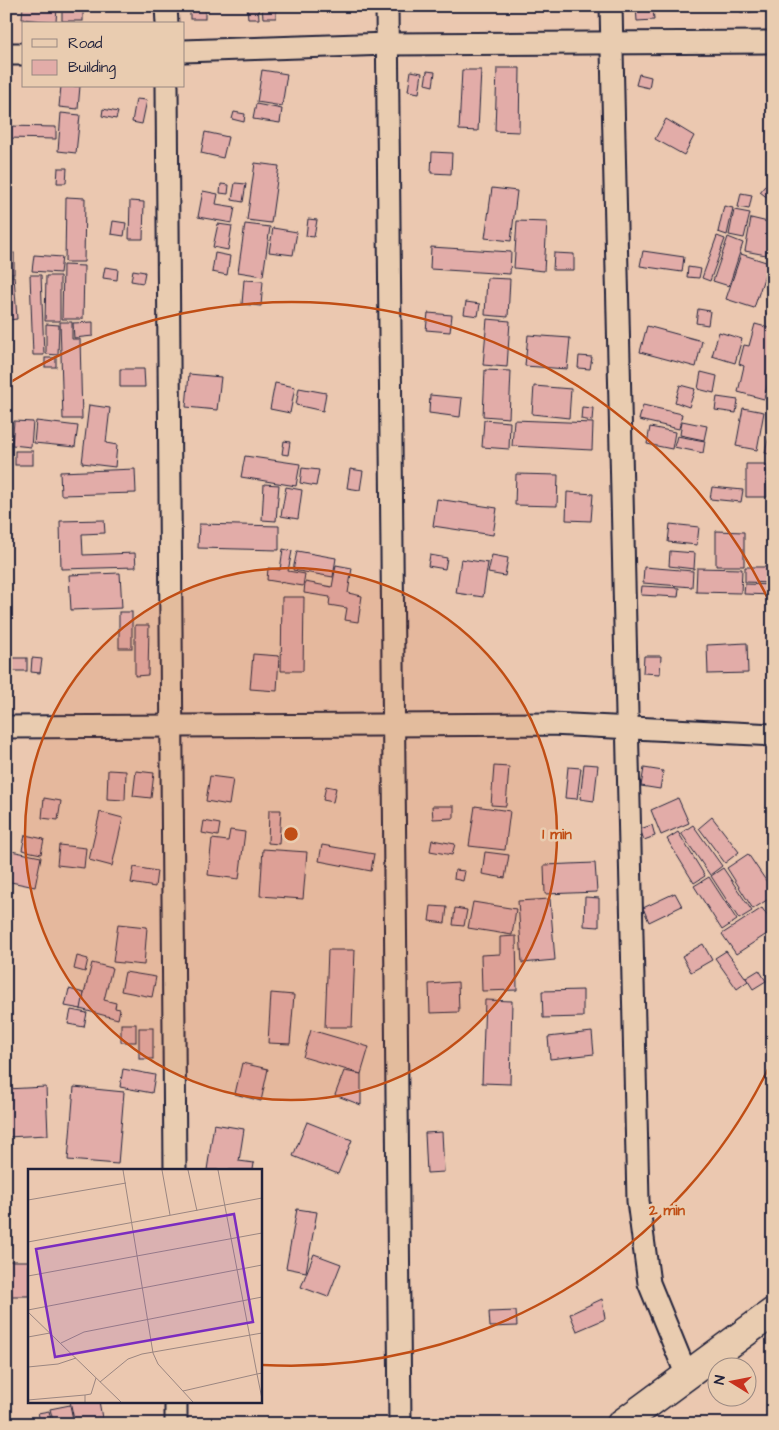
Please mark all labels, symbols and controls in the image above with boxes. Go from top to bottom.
legend [22,22,185,88]
text: Road [68,33,103,54]
text: Building [68,57,116,79]
text: 1 min [542,824,572,845]
centre of rings [282,825,300,843]
inset map [28,1169,261,1402]
text: 2 min [648,1200,686,1221]
north arrow [706,1358,756,1408]
text: N [710,1374,731,1386]

